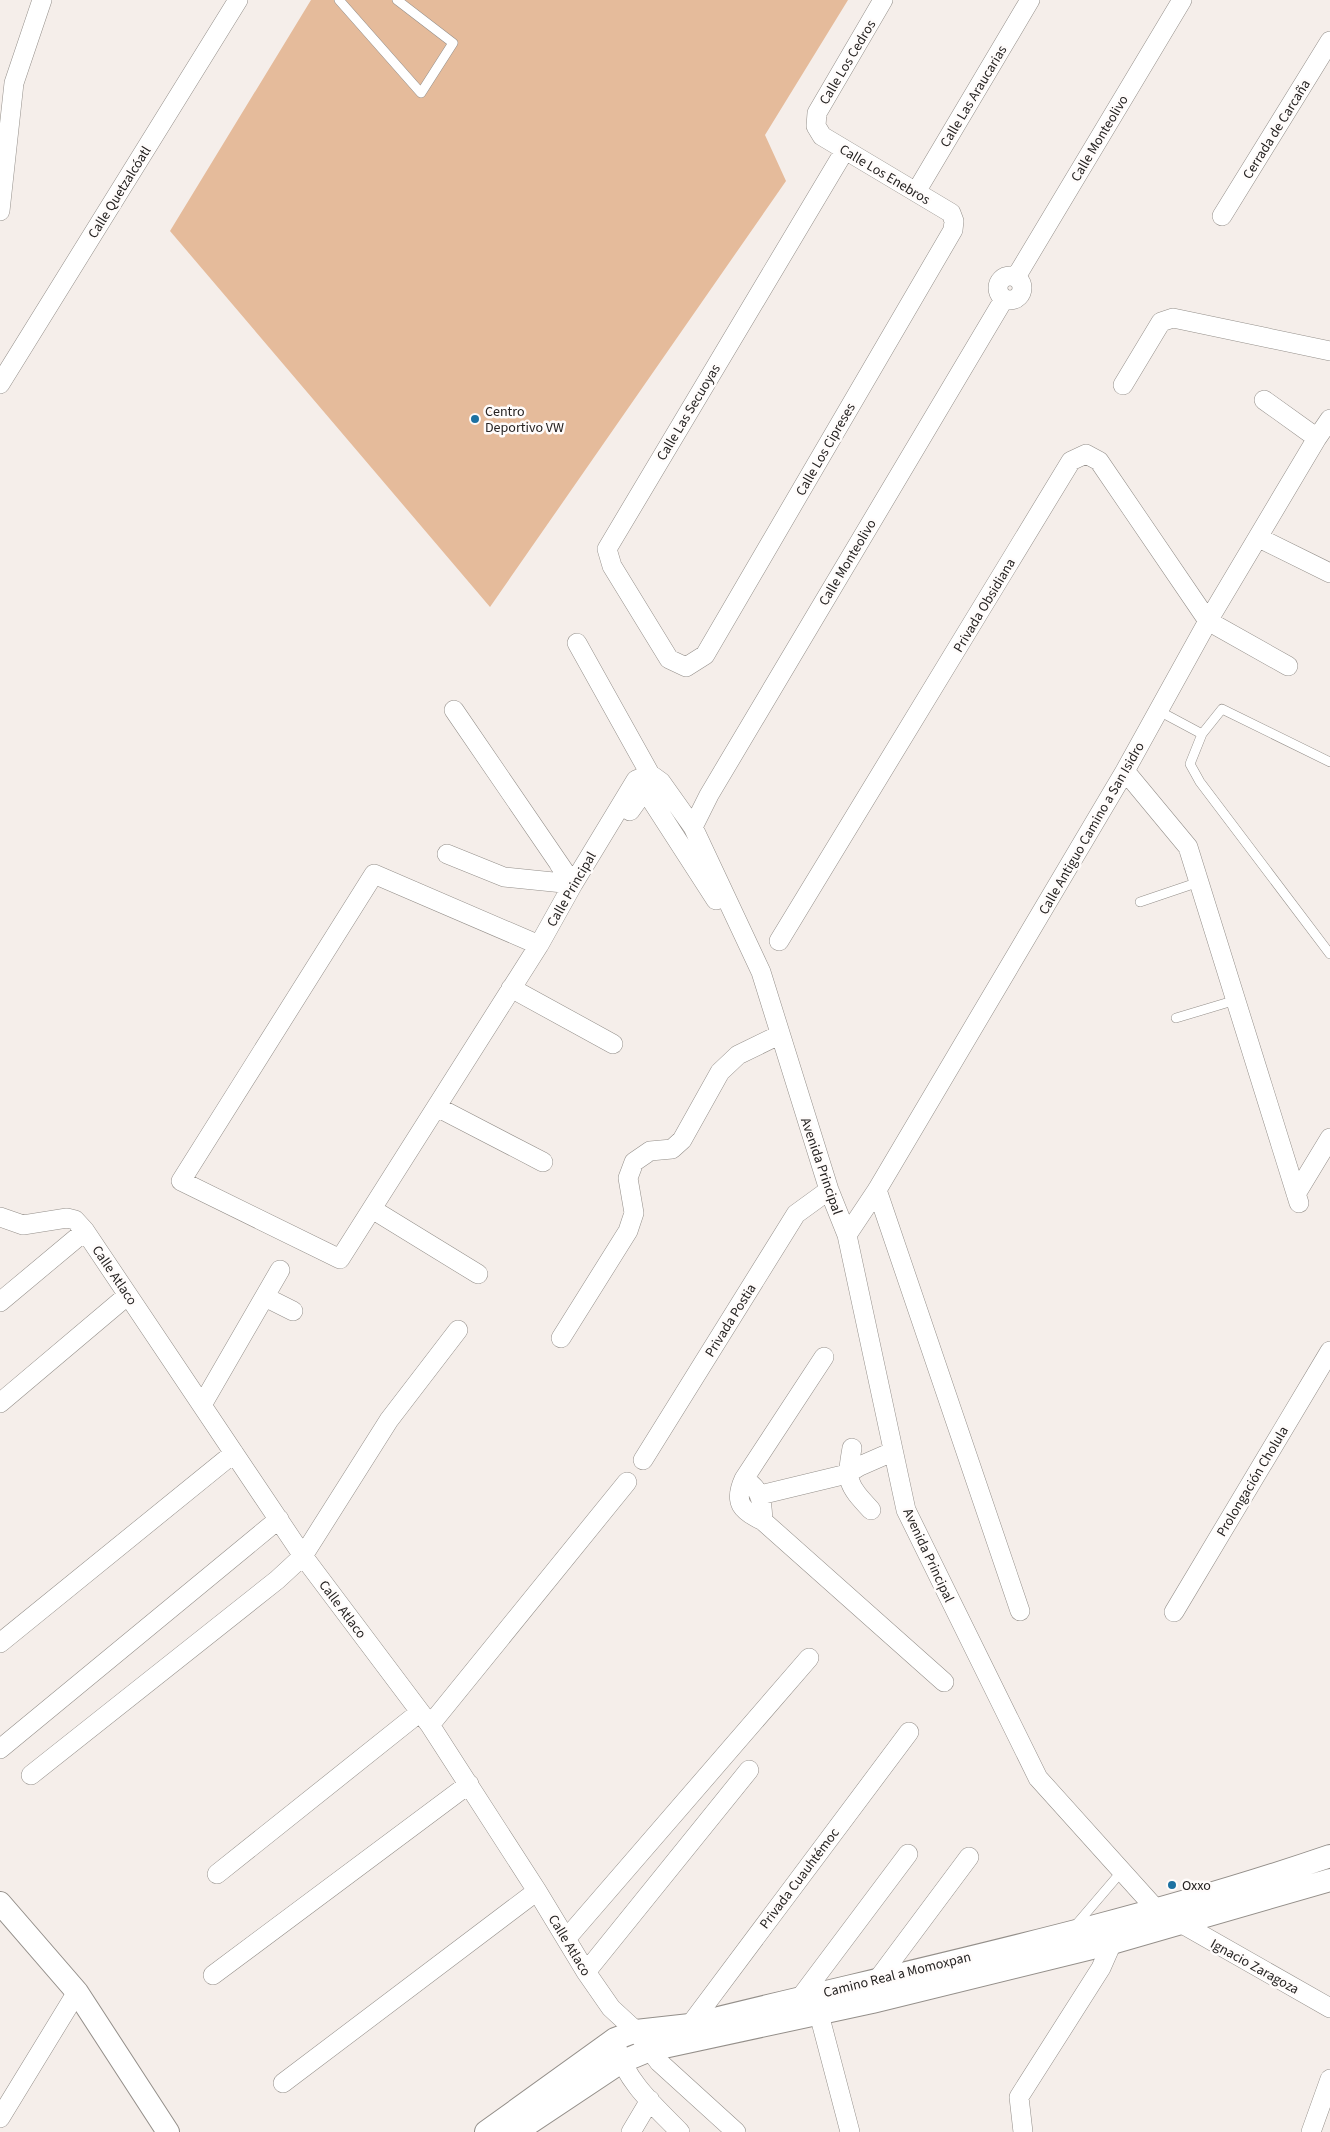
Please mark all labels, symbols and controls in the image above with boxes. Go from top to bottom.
street label: Calle Los Cedros [815,16,881,109]
street label: Calle Las Araucarias [935,42,1012,151]
street label: Cerrada de Carcaña [1238,76,1316,183]
street label: Calle Monteolivo [1066,92,1134,185]
street label: Calle Los Enebros [835,140,934,210]
street label: Calle Quetzalcóatl [83,142,156,242]
street label: Calle Las Secuoyas [652,360,726,465]
street label: Calle Los Cipreses [791,399,861,500]
place label: Centro Deportivo VW [485,402,564,438]
marker: Centro Deportivo VW [469,413,481,425]
street label: Calle Monteolivo [814,516,882,609]
street label: Privada Obsidiana [949,555,1021,656]
street label: Calle Antiguo Camino a San Isidro [1034,738,1150,919]
street label: Calle Principal [542,848,602,931]
street label: Avenida Principal [795,1115,847,1218]
street label: Calle Atlaco [87,1242,142,1310]
street label: Privada Postia [700,1280,761,1361]
street label: Prolongación Cholula [1212,1422,1294,1541]
street label: Avenida Principal [898,1505,959,1606]
street label: Calle Atlaco [314,1576,371,1643]
street label: Privada Cuauhtémoc [755,1823,845,1933]
place label: Oxxo [1182,1876,1211,1896]
marker: Oxxo [1166,1879,1178,1891]
street label: Calle Atlaco [543,1911,595,1980]
street label: Ignacio Zaragoza [1207,1934,1303,2000]
street label: Camino Real a Momoxpan [821,1947,973,2003]

